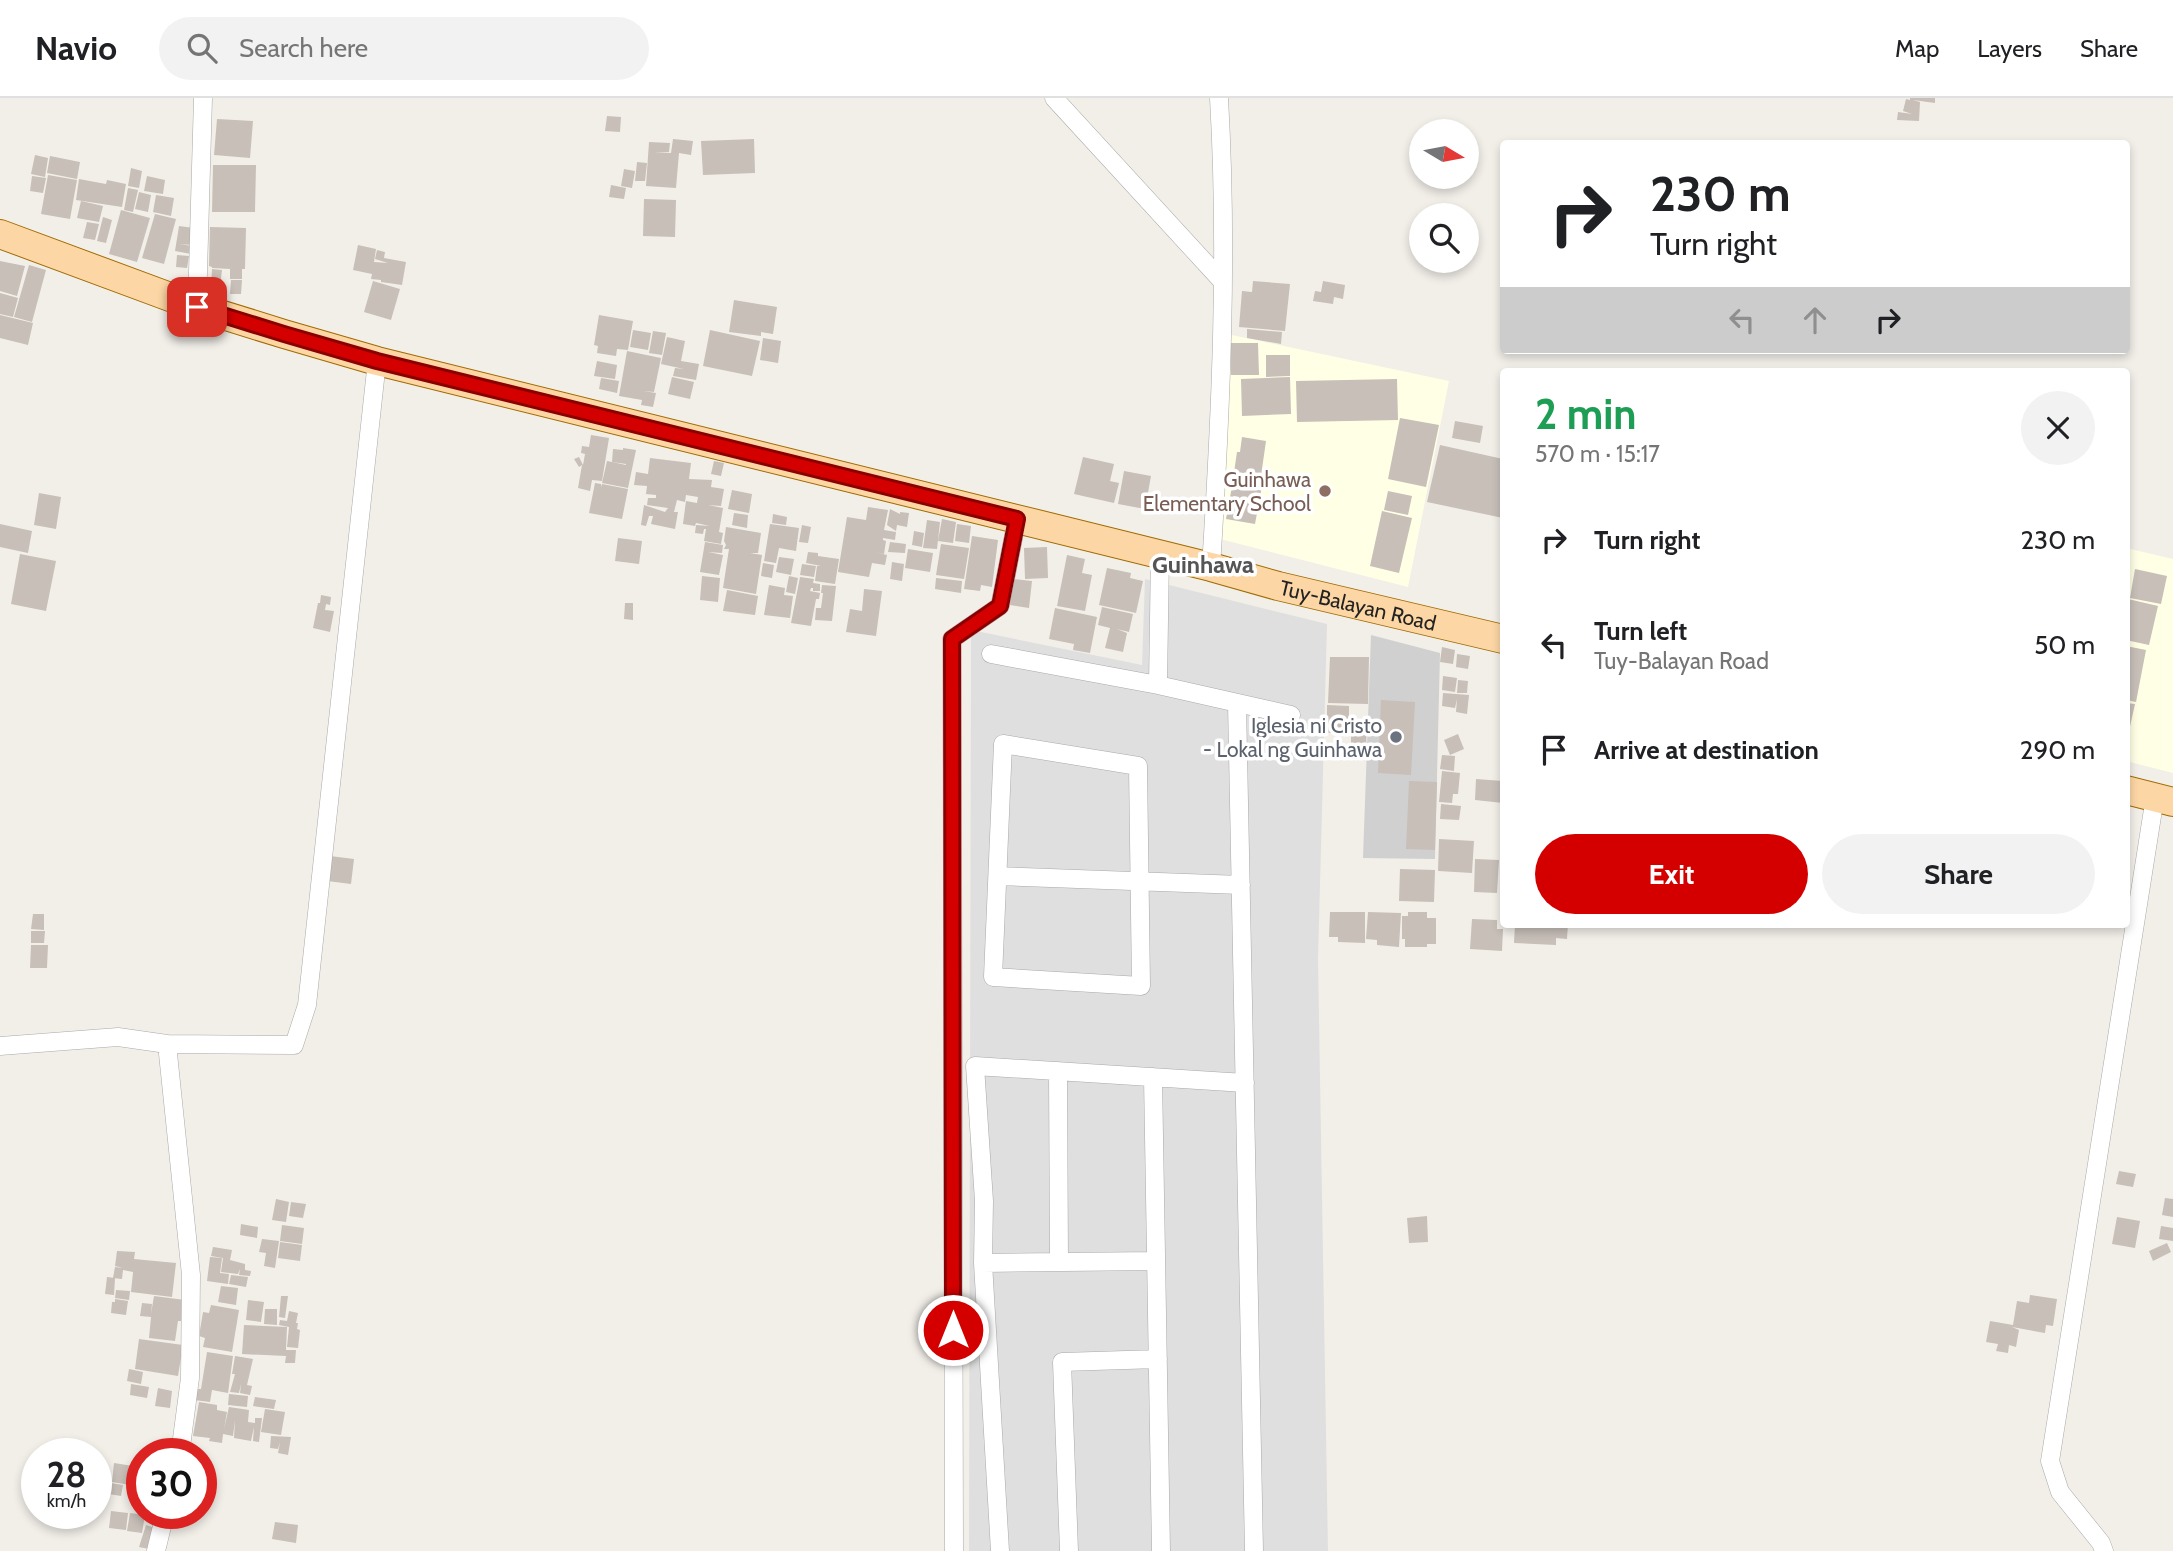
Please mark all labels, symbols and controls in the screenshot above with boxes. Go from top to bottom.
search box [159,17,649,80]
text: Navio [35,28,117,68]
icon: search [183,29,221,67]
text: Search here [239,32,368,64]
text: Map [1895,34,1939,63]
text: Layers [1977,34,2042,63]
text: Share [2080,34,2138,63]
north arrow [1409,119,1479,189]
map controls [1409,119,1479,273]
text: 230 m [1650,164,1791,223]
icon: right [1535,168,1626,259]
button: search [1409,203,1479,273]
text: Turn right [1650,224,1777,263]
pin [167,277,227,337]
icon: arrive [178,288,216,326]
icon: left [1723,301,1761,339]
icon: ahead [1796,301,1834,339]
icon: right [1869,301,1907,339]
text: 2 min [1535,388,1636,440]
button: close [2021,391,2095,465]
text: 570 m · 15:17 [1535,440,1660,468]
place label: Guinhawa Elementary School [1143,467,1311,516]
marker: Guinhawa Elementary School [1317,483,1333,499]
icon: right [1535,521,1573,559]
text: Turn right [1594,524,1700,556]
text: 230 m [2021,524,2095,556]
district label: Guinhawa [1152,550,1254,579]
street label: Tuy-Balayan Road [1277,574,1439,635]
text: Turn left [1594,615,1687,647]
icon: left [1535,626,1573,664]
text: 50 m [2034,629,2095,661]
text: Tuy-Balayan Road [1594,647,1769,675]
place label: Iglesia ni Cristo - Lokal ng Guinhawa [1203,713,1382,762]
marker: Iglesia ni Cristo - Lokal ng Guinhawa [1388,729,1404,745]
icon: arrive [1535,731,1573,769]
text: Arrive at destination [1594,734,1819,766]
text: 290 m [2020,734,2095,766]
button: Exit [1535,834,1808,914]
button: Share [1822,834,2095,914]
position arrow [916,1293,990,1367]
speed limit sign: 30 [126,1438,217,1529]
text: 28 [47,1453,86,1496]
text: km/h [47,1490,86,1512]

